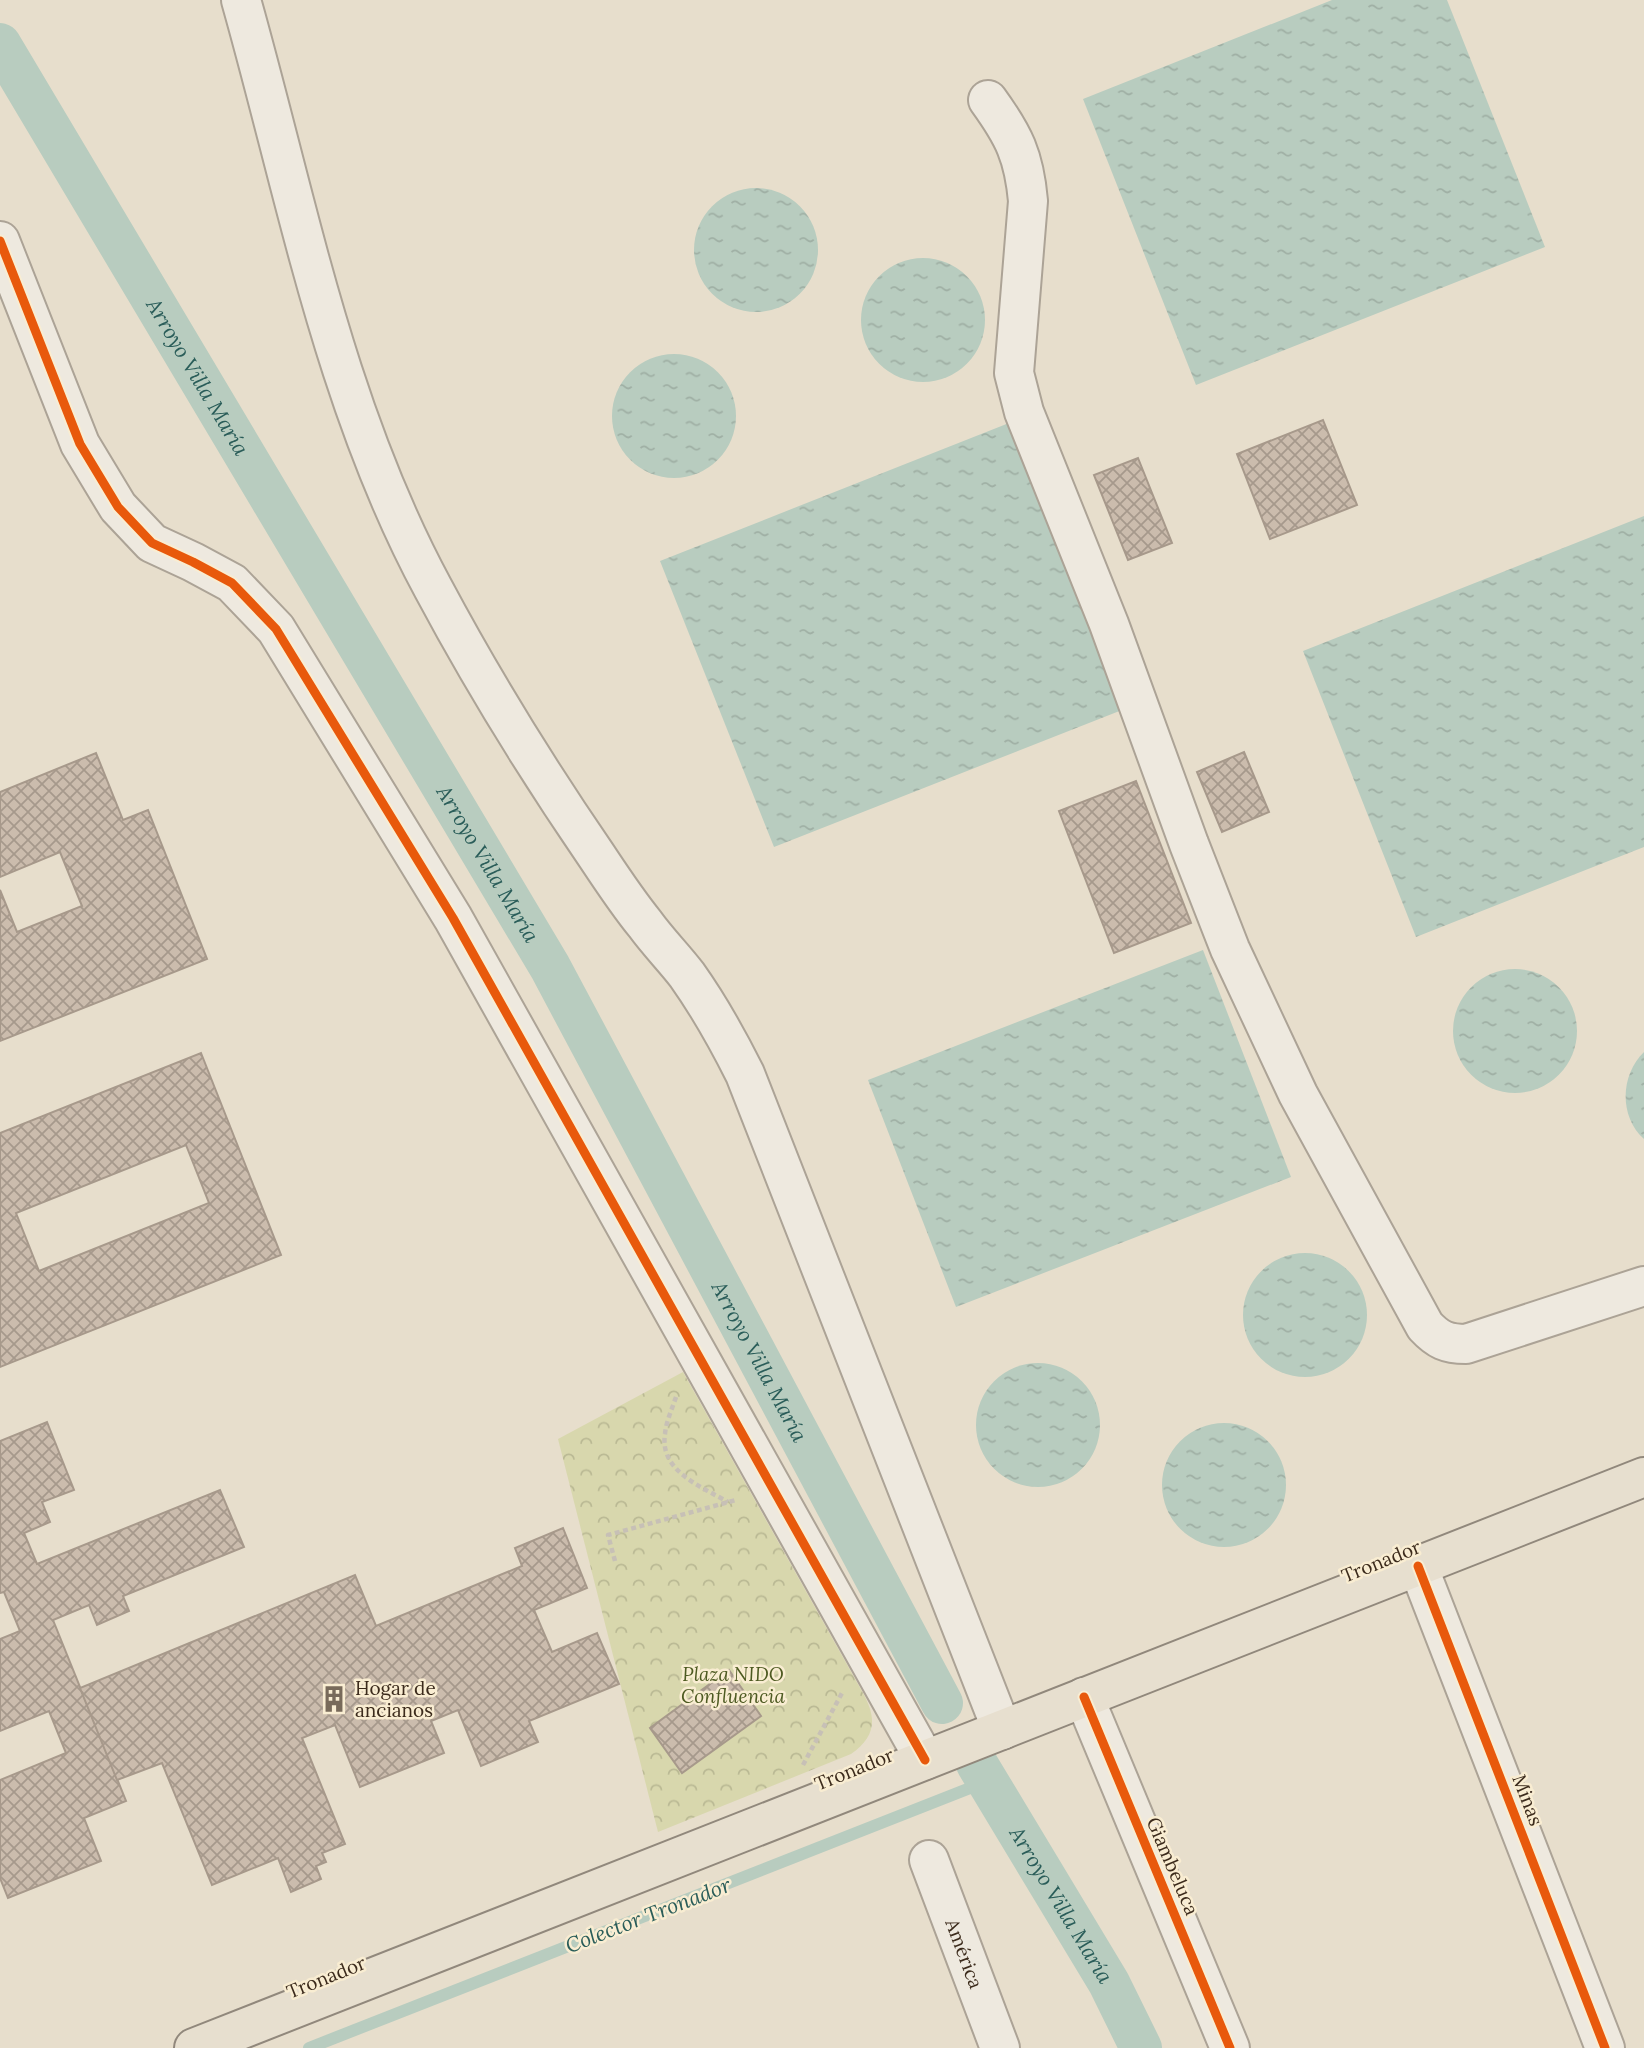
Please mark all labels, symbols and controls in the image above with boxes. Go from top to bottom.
water label: Arroyo Villa María [140,292,256,460]
water label: Arroyo Villa María [431,779,546,947]
water label: Arroyo Villa María [706,1275,814,1447]
street label: Tronador [1338,1534,1425,1588]
park label: Plaza NIDO Confluencia [681,1662,785,1708]
place label: Hogar de ancianos [355,1676,436,1722]
building icon: Hogar de ancianos [319,1684,349,1714]
street label: Tronador [811,1742,898,1796]
street label: Minas [1507,1771,1549,1829]
street label: Giambeluca [1142,1813,1205,1919]
water label: Arroyo Villa María [1004,1820,1119,1988]
water label: Colector Tronador [561,1871,735,1959]
street label: América [940,1914,988,1992]
street label: Tronador [283,1950,370,2004]

